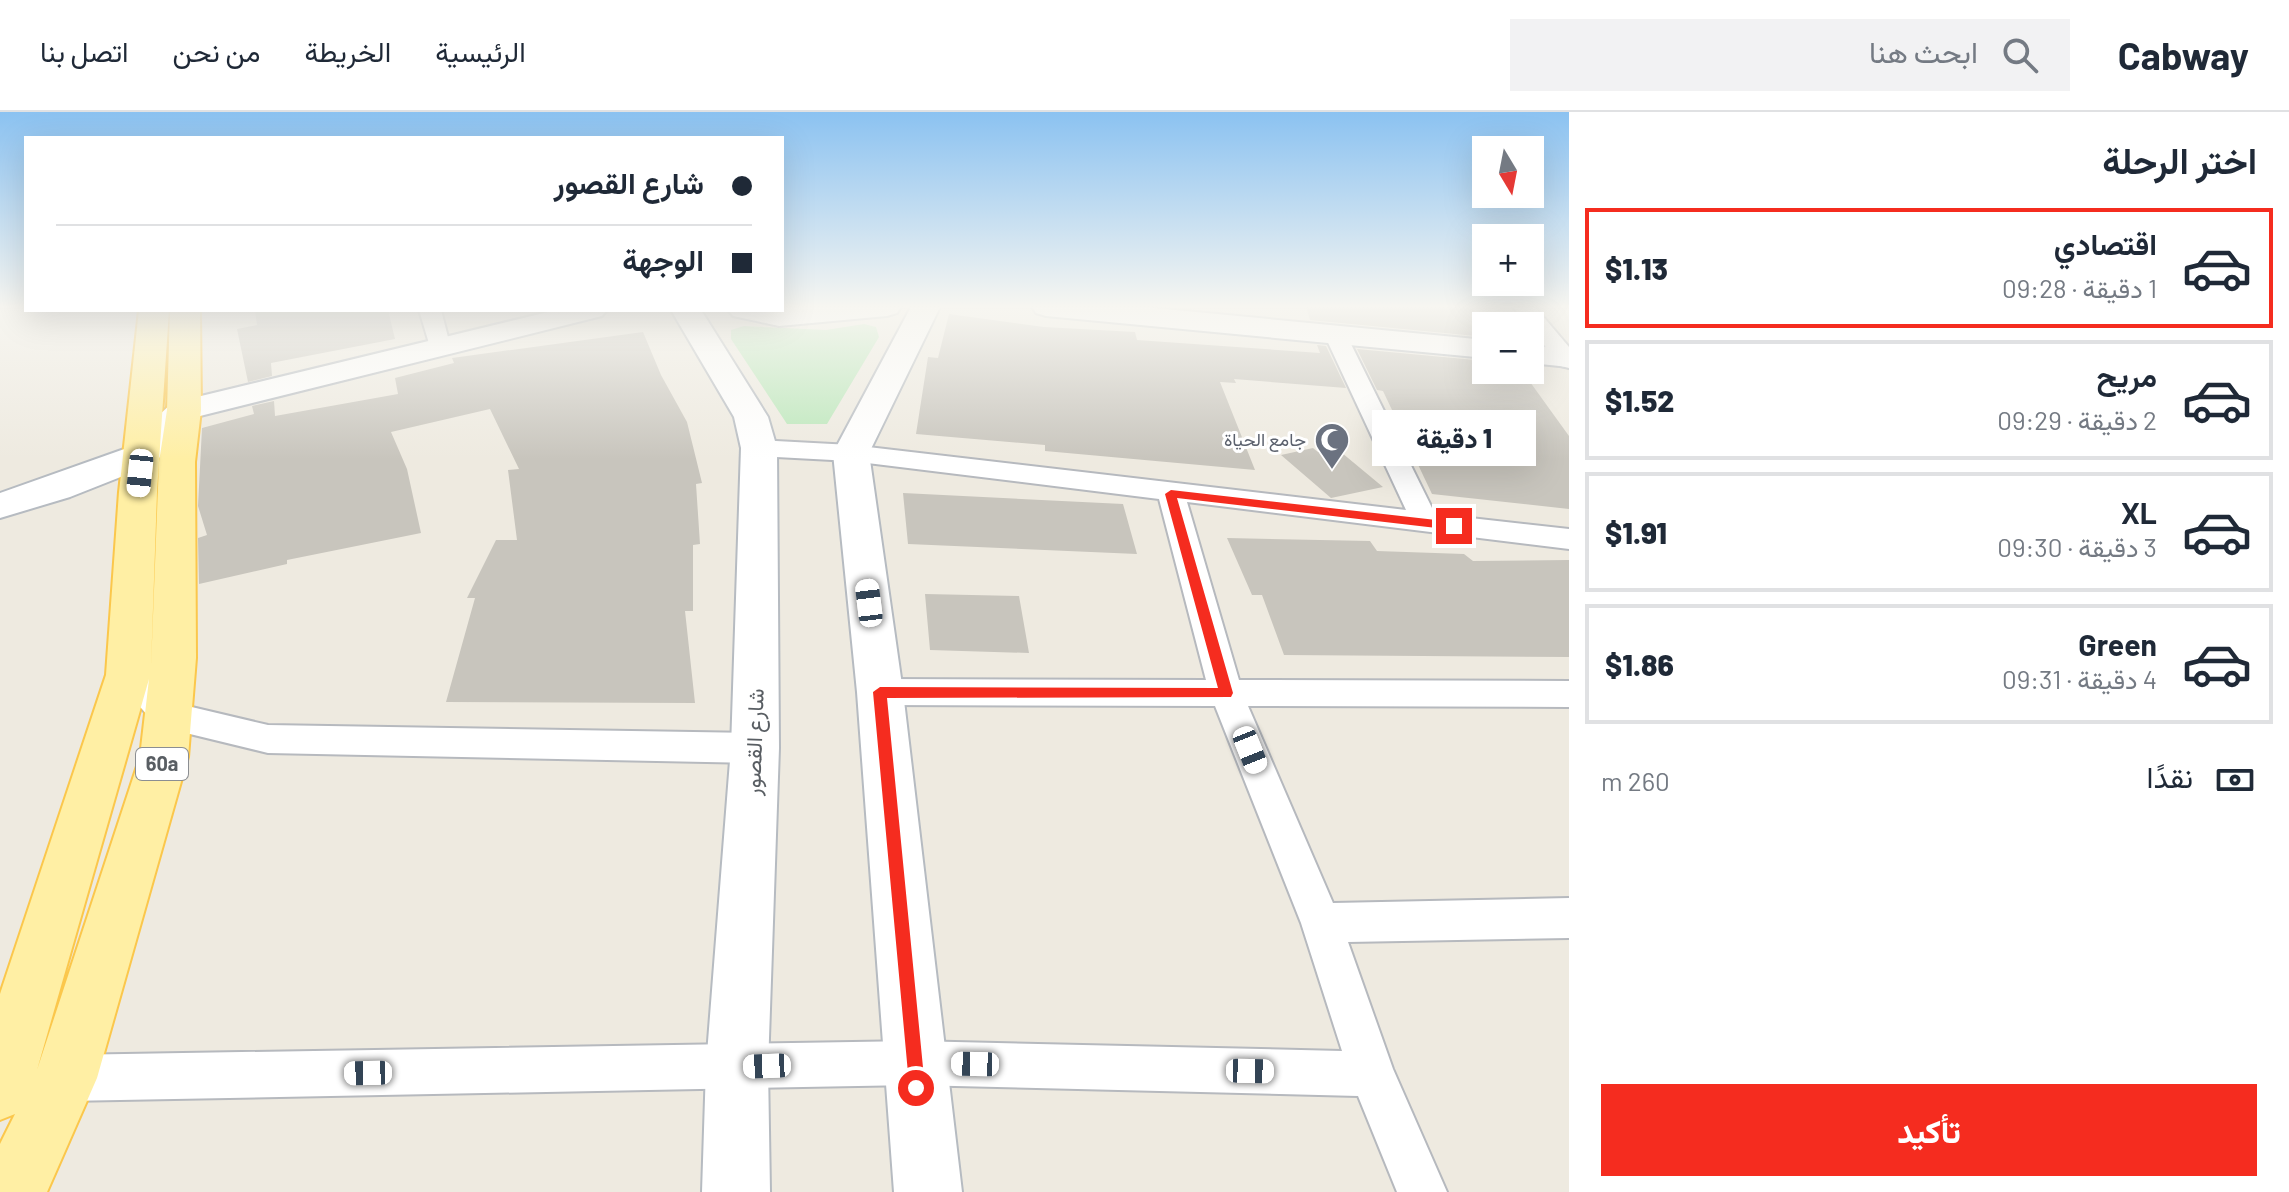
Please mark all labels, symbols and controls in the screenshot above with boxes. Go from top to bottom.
search box [1510,19,2070,91]
text: Cabway [2118,32,2249,78]
text: ابحث هنا [1869,33,1978,69]
icon: search [1998,33,2042,77]
text: اتصل بنا [40,34,129,68]
text: من نحن [173,34,261,68]
text: الخريطة [305,34,391,68]
text: الرئيسية [435,34,526,68]
north arrow [1472,136,1544,208]
map controls [1472,136,1544,384]
text: اختر الرحلة [2102,138,2257,181]
text: شارع القصور [554,164,704,200]
button: + [1472,224,1544,296]
text: اقتصادي [2054,225,2157,261]
icon: car [2181,232,2253,304]
text: الوجهة [622,241,704,277]
text: $1.13 [1605,250,1668,286]
text: 1 دقيقة · 09:28 [2002,272,2157,303]
button: − [1472,312,1544,384]
text: مريح [2097,357,2157,393]
icon: car [2181,364,2253,436]
text: $1.52 [1605,382,1674,418]
text: 2 دقيقة · 09:29 [1997,404,2157,435]
callout: 1 دقيقة [1372,410,1536,466]
mosque icon: جامع الحياة [1313,421,1351,471]
text: 1 دقيقة [1416,422,1492,453]
place label: جامع الحياة [1224,428,1306,452]
car [126,448,154,498]
text: XL [2121,494,2157,530]
icon: car [2181,496,2253,568]
route end [1436,508,1472,544]
text: $1.91 [1605,514,1667,550]
text: 3 دقيقة · 09:30 [1997,531,2157,562]
car [854,578,884,628]
text: Green [2078,626,2157,662]
icon: car [2181,628,2253,700]
text: $1.86 [1605,646,1674,682]
text: 4 دقيقة · 09:31 [2002,663,2157,694]
street label: شارع القصور [738,688,771,797]
car [1230,723,1270,777]
road number: 60a [136,748,188,780]
text: نقدًا [2147,758,2193,794]
icon: cash [2213,758,2257,802]
text: 260 m [1601,765,1670,796]
car [951,1052,999,1076]
car [743,1053,791,1079]
car [1226,1059,1274,1083]
car [344,1061,392,1085]
route start [898,1070,934,1106]
button: تأكيد [1601,1084,2257,1176]

